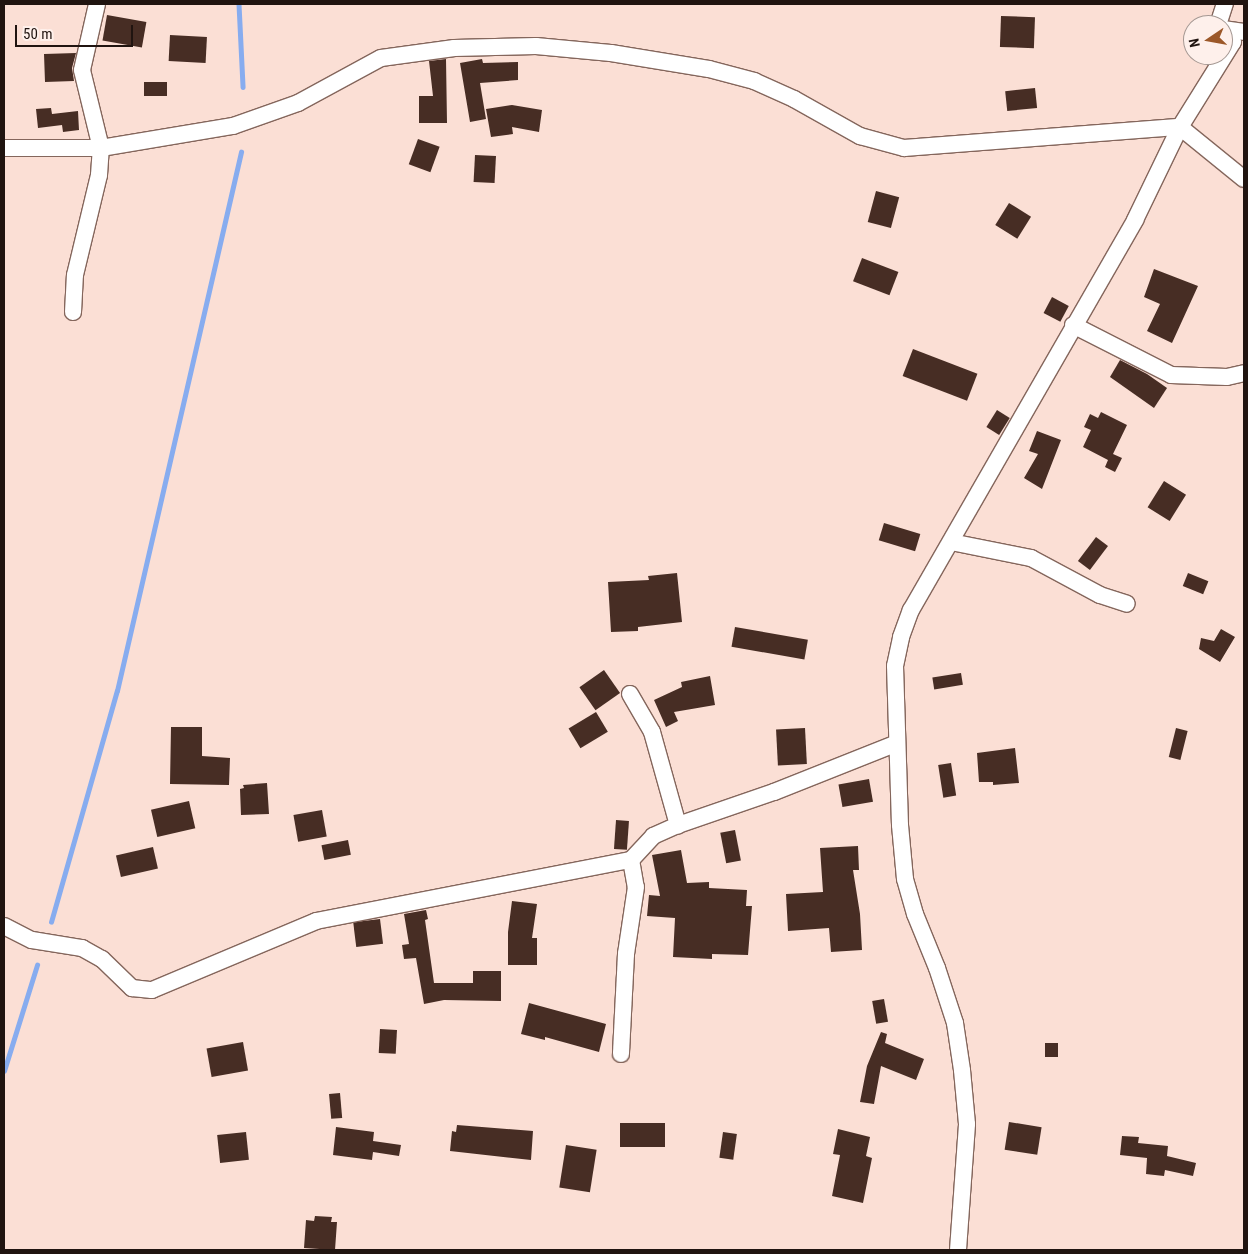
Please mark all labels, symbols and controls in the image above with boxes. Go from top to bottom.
scale bar [18,15,135,47]
north arrow [1183,15,1233,65]
text: 50 m [23,25,53,43]
text: N [1186,37,1203,49]

